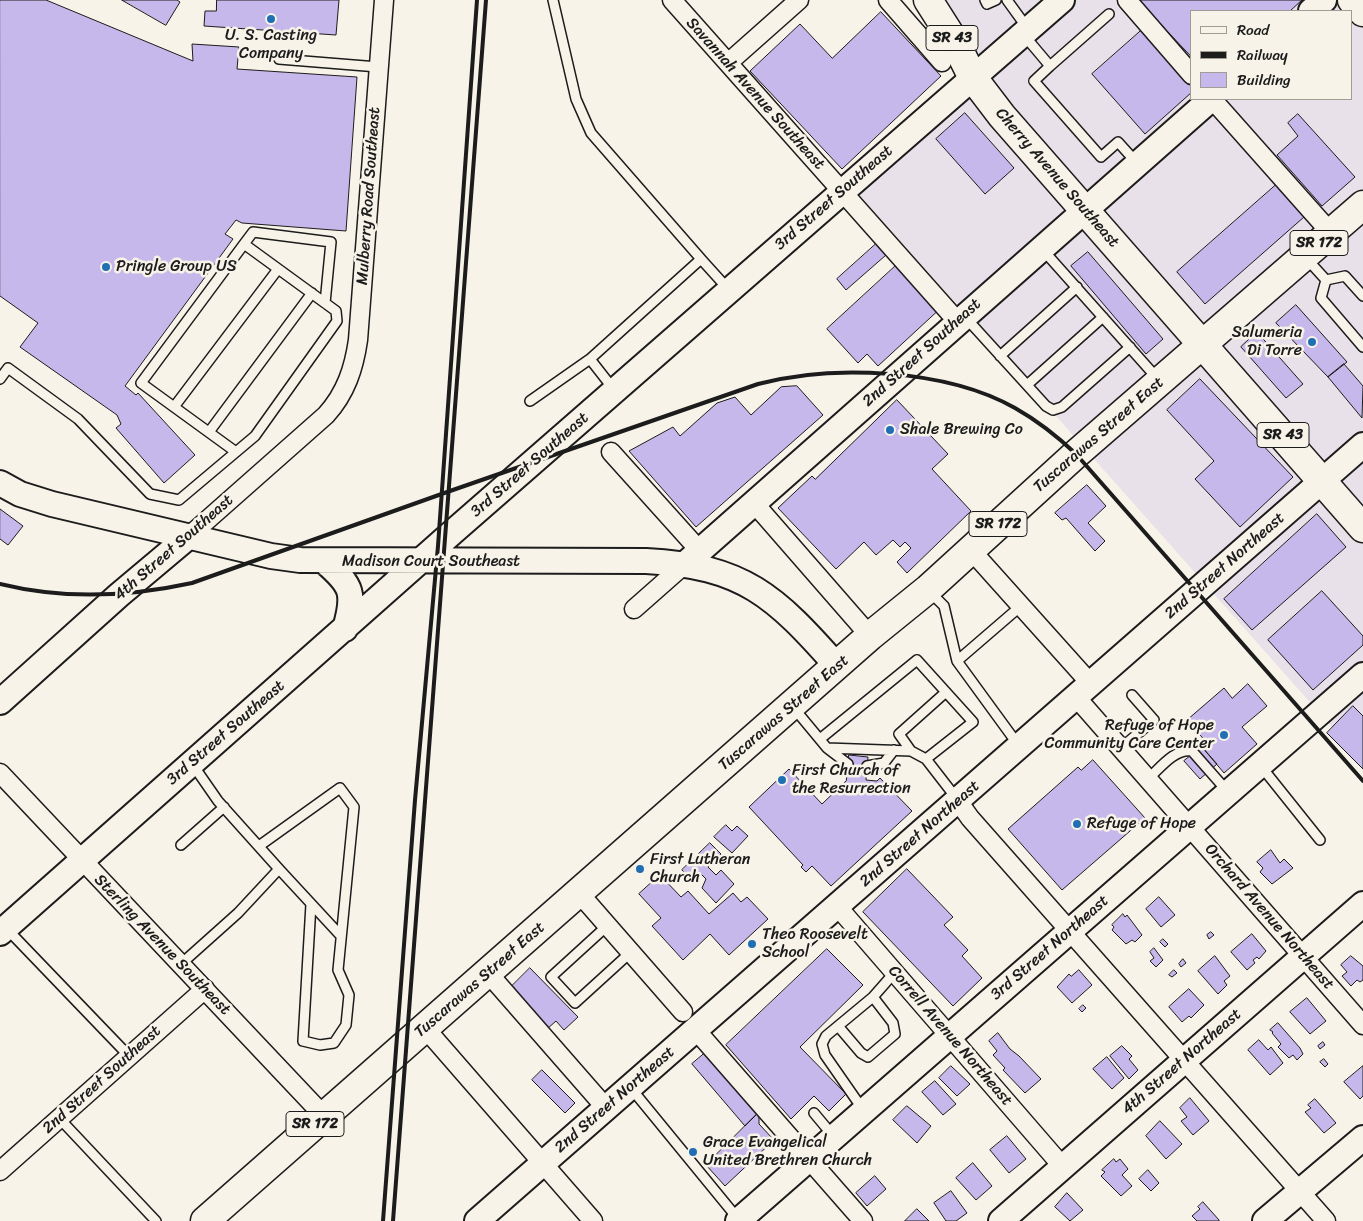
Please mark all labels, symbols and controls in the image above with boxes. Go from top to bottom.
legend [1190,10,1353,100]
marker: U. S. Casting Company [265,13,277,25]
street label: Savannah Avenue Southeast [682,14,828,174]
text: Road [1237,17,1269,43]
place label: U. S. Casting Company [225,26,317,64]
road number: SR 43 [926,26,978,50]
text: Railway [1237,42,1288,68]
text: Building [1237,67,1291,93]
street label: Cherry Avenue Southeast [991,104,1123,252]
street label: Mulberry Road Southeast [353,106,385,286]
street label: 3rd Street Southeast [771,142,897,254]
road number: SR 172 [1290,230,1348,256]
place label: Pringle Group US [116,257,237,277]
marker: Pringle Group US [100,261,112,273]
street label: 2nd Street Southeast [859,295,985,411]
place label: Salumeria Di Torre [1232,323,1302,361]
marker: Salumeria Di Torre [1306,336,1318,348]
street label: Tuscarawas Street East [1030,373,1168,497]
street label: 3rd Street Southeast [467,409,593,521]
place label: Shale Brewing Co [900,420,1023,440]
road number: SR 43 [1257,422,1309,448]
marker: Shale Brewing Co [884,424,896,436]
street label: 4th Street Southeast [110,491,238,605]
street label: 2nd Street Northeast [1161,509,1289,623]
road number: SR 172 [969,512,1027,536]
street label: Madison Court Southeast [342,552,520,572]
street label: Tuscarawas Street East [715,651,853,775]
street label: 3rd Street Southeast [163,677,289,789]
place label: Refuge of Hope Community Care Center [1045,716,1214,754]
marker: Refuge of Hope Community Care Center [1218,729,1230,741]
place label: First Church of the Resurrection [792,761,911,799]
marker: First Church of the Resurrection [776,774,788,786]
street label: 2nd Street Northeast [856,777,984,891]
place label: Refuge of Hope [1087,814,1196,834]
marker: Refuge of Hope [1071,818,1083,830]
street label: Orchard Avenue Northeast [1200,840,1338,994]
place label: First Lutheran Church [650,850,750,888]
marker: First Lutheran Church [634,863,646,875]
street label: Sterling Avenue Southeast [90,871,234,1019]
street label: 3rd Street Northeast [987,891,1113,1005]
street label: Tuscarawas Street East [411,918,549,1042]
place label: Theo Roosevelt School [762,925,868,963]
marker: Theo Roosevelt School [746,938,758,950]
street label: Correll Avenue Northeast [884,962,1016,1110]
street label: 4th Street Northeast [1118,1005,1246,1119]
street label: 2nd Street Southeast [39,1022,165,1138]
street label: 2nd Street Northeast [551,1043,679,1157]
road number: SR 172 [286,1112,344,1136]
place label: Grace Evangelical United Brethren Church [703,1133,872,1171]
marker: Grace Evangelical United Brethren Church [687,1146,699,1158]

